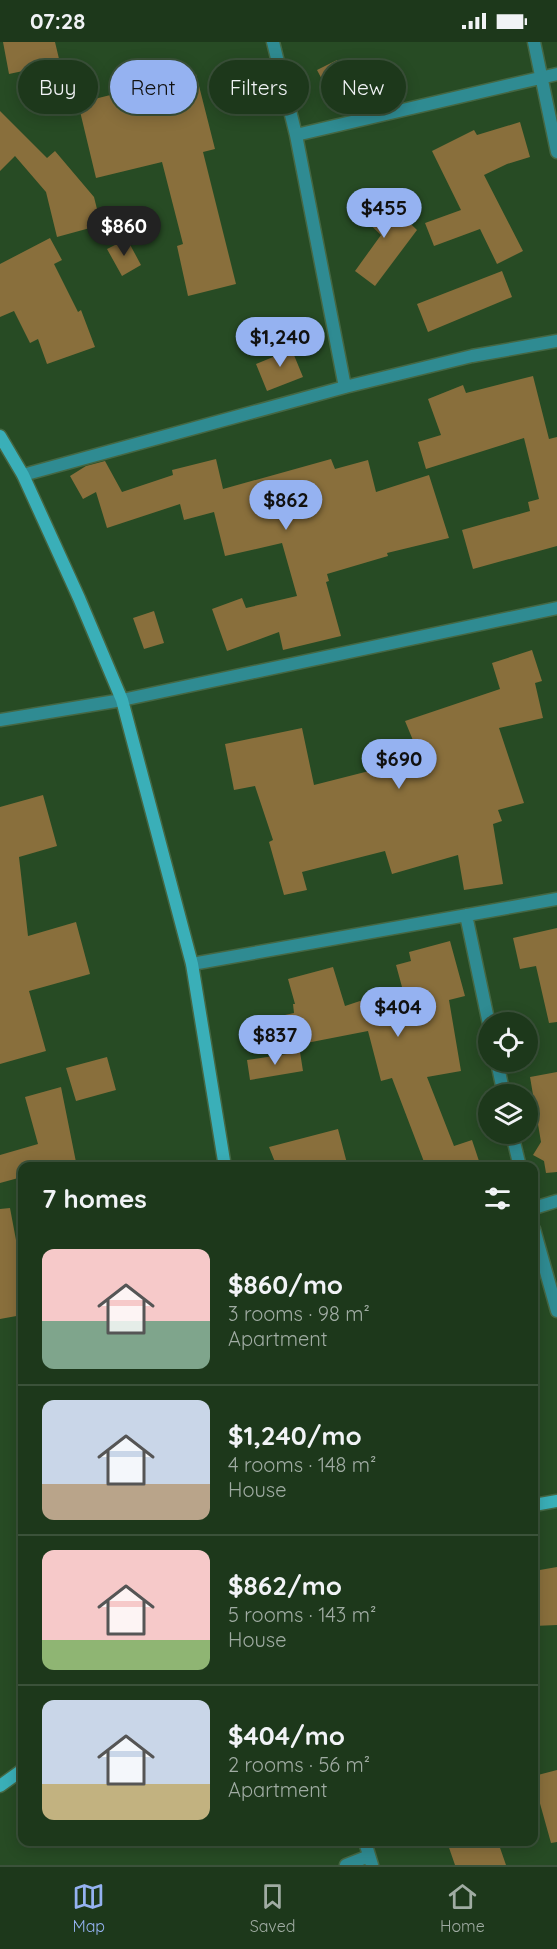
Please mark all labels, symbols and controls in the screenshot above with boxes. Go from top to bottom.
text: 07:28 [30,7,85,35]
chip: Buy [18,60,98,114]
chip: Rent [110,60,197,114]
chip: Filters [209,60,309,114]
chip: New [321,60,406,114]
pin: $455 [348,188,420,239]
text: $455 [361,195,407,220]
pin: $860 [88,206,160,257]
text: $860 [101,213,147,238]
pin: $1,240 [231,317,329,368]
text: $1,240 [250,324,310,349]
pin: $862 [250,480,322,531]
text: $862 [263,487,309,512]
pin: $690 [363,739,435,790]
text: $690 [376,746,422,771]
pin: $404 [362,987,434,1038]
text: $404 [374,994,422,1019]
map controls [478,1012,538,1144]
button: locate [478,1012,538,1072]
pin: $837 [239,1015,311,1066]
text: $837 [253,1022,297,1047]
button: layers [478,1084,538,1144]
text: 7 homes [42,1182,147,1215]
icon: filters [481,1182,514,1215]
text: $860/mo [228,1268,343,1301]
icon: home [90,1273,162,1345]
text: 3 rooms · 98 m² [228,1301,370,1326]
text: Apartment [228,1326,328,1351]
text: $1,240/mo [228,1419,362,1452]
icon: home [90,1424,162,1496]
text: 4 rooms · 148 m² [228,1452,376,1477]
text: House [228,1477,287,1502]
text: $862/mo [228,1569,342,1602]
icon: home [90,1574,162,1646]
text: 5 rooms · 143 m² [228,1602,376,1627]
text: House [228,1627,287,1652]
text: $404/mo [228,1719,345,1752]
icon: home [90,1724,162,1796]
text: 2 rooms · 56 m² [228,1752,370,1777]
text: Apartment [228,1777,328,1802]
tab: Map [72,1880,105,1936]
tab: Saved [250,1880,295,1936]
tab: Home [440,1880,485,1936]

